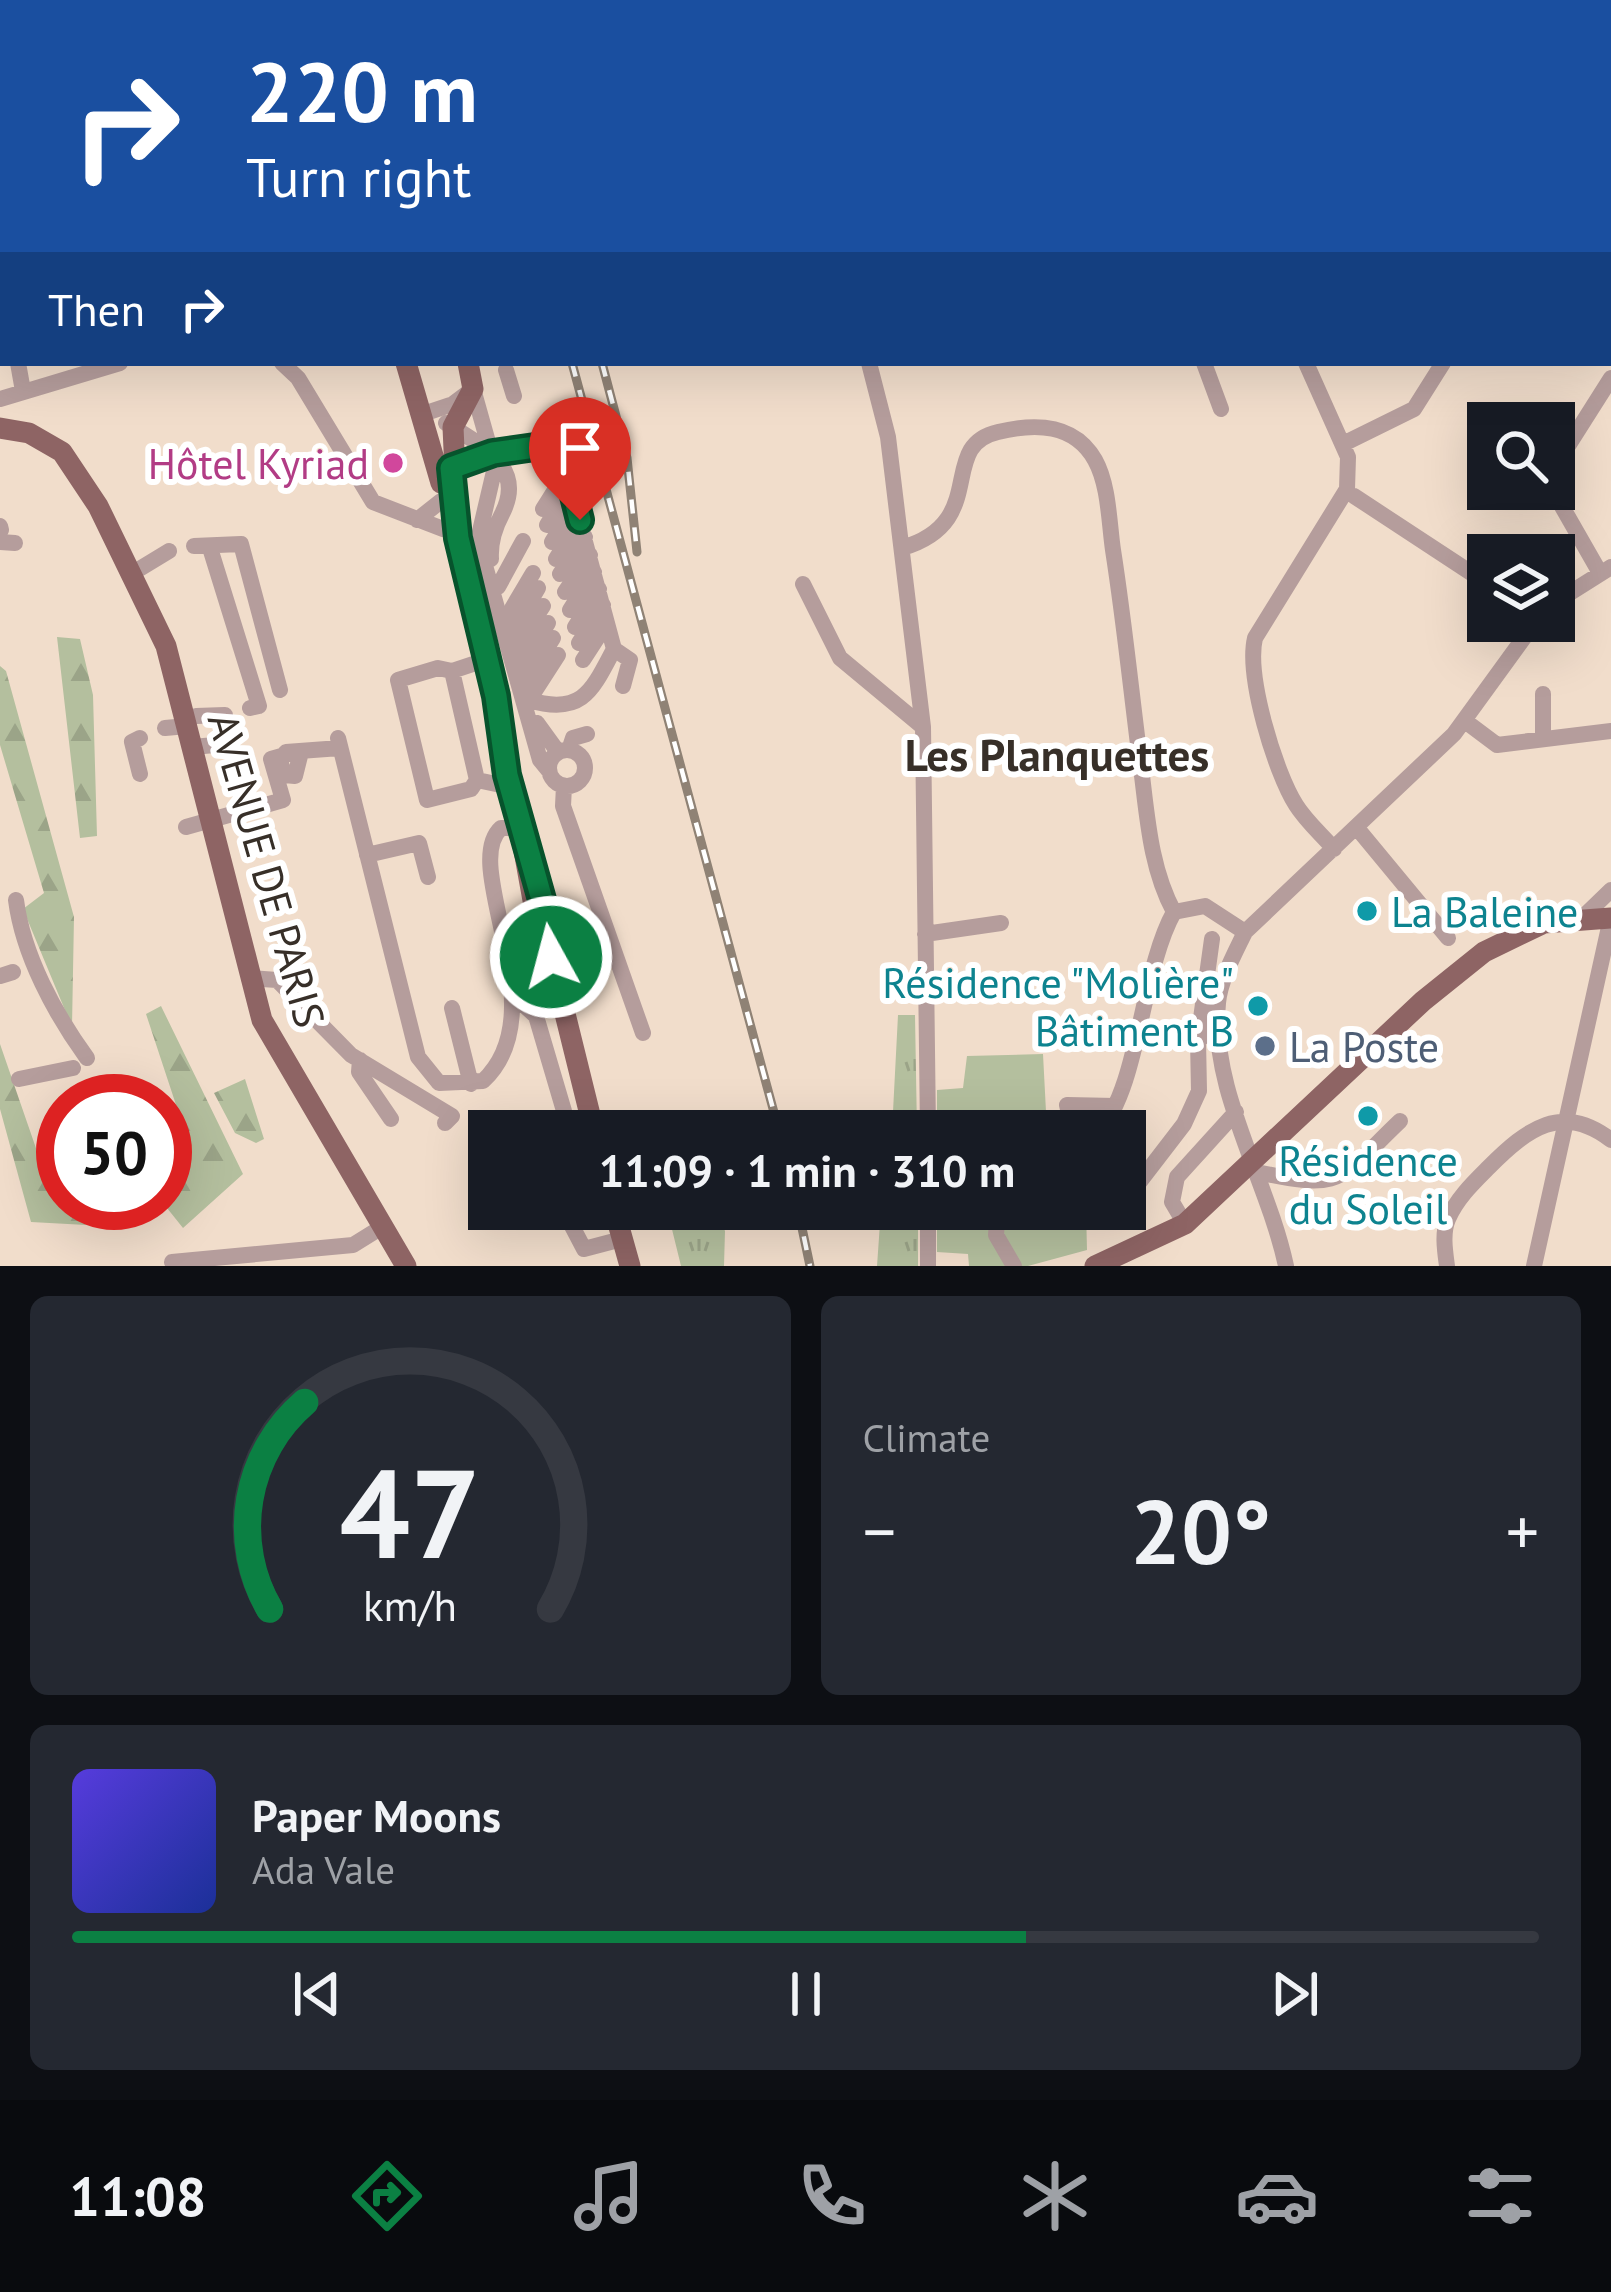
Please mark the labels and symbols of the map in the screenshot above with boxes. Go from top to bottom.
pin [529,397,631,520]
place label: Hôtel Kyriad [148,436,369,491]
marker: Hôtel Kyriad [380,450,406,476]
street label: AVENUE DE PARIS [196,706,338,1034]
district label: Les Planquettes [905,725,1209,783]
place label: La Baleine [1391,884,1578,939]
position arrow [488,894,614,1020]
marker: La Baleine [1354,898,1380,924]
place label: Résidence "Molière" Bâtiment B [882,955,1234,1058]
marker: Résidence "Molière" Bâtiment B [1245,993,1271,1019]
place label: La Poste [1289,1019,1439,1074]
marker: La Poste [1252,1033,1278,1059]
speed limit sign: 50 [36,1074,192,1230]
marker: Résidence du Soleil [1355,1103,1381,1129]
place label: Résidence du Soleil [1278,1133,1458,1236]

